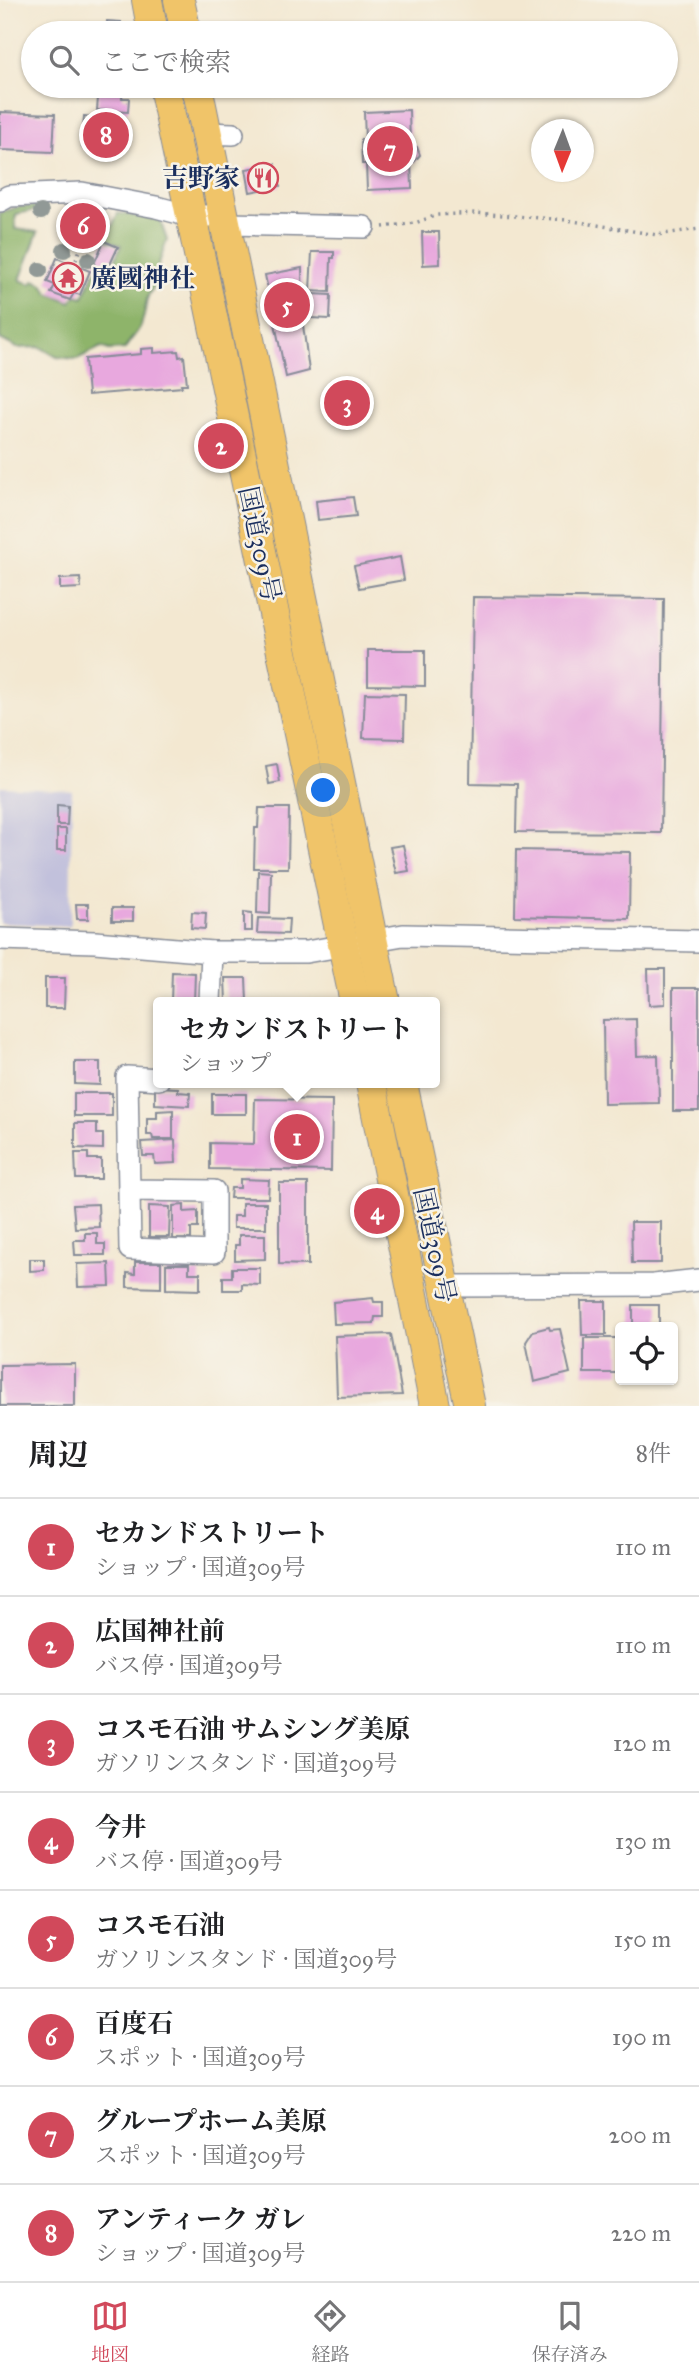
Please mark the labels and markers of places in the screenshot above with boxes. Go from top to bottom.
pin: 8 [83,109,129,161]
pin: 7 [367,123,413,175]
restaurant icon: 吉野家 [246,161,280,195]
place label: 吉野家 [162,162,240,194]
pin: 6 [60,200,106,252]
temple icon: 廣國神社 [51,261,85,295]
place label: 廣國神社 [91,262,195,294]
pin: 5 [264,279,310,331]
pin: 3 [324,377,370,429]
pin: 2 [198,420,244,472]
pin: 1 [274,1111,320,1163]
pin: 4 [354,1185,400,1237]

